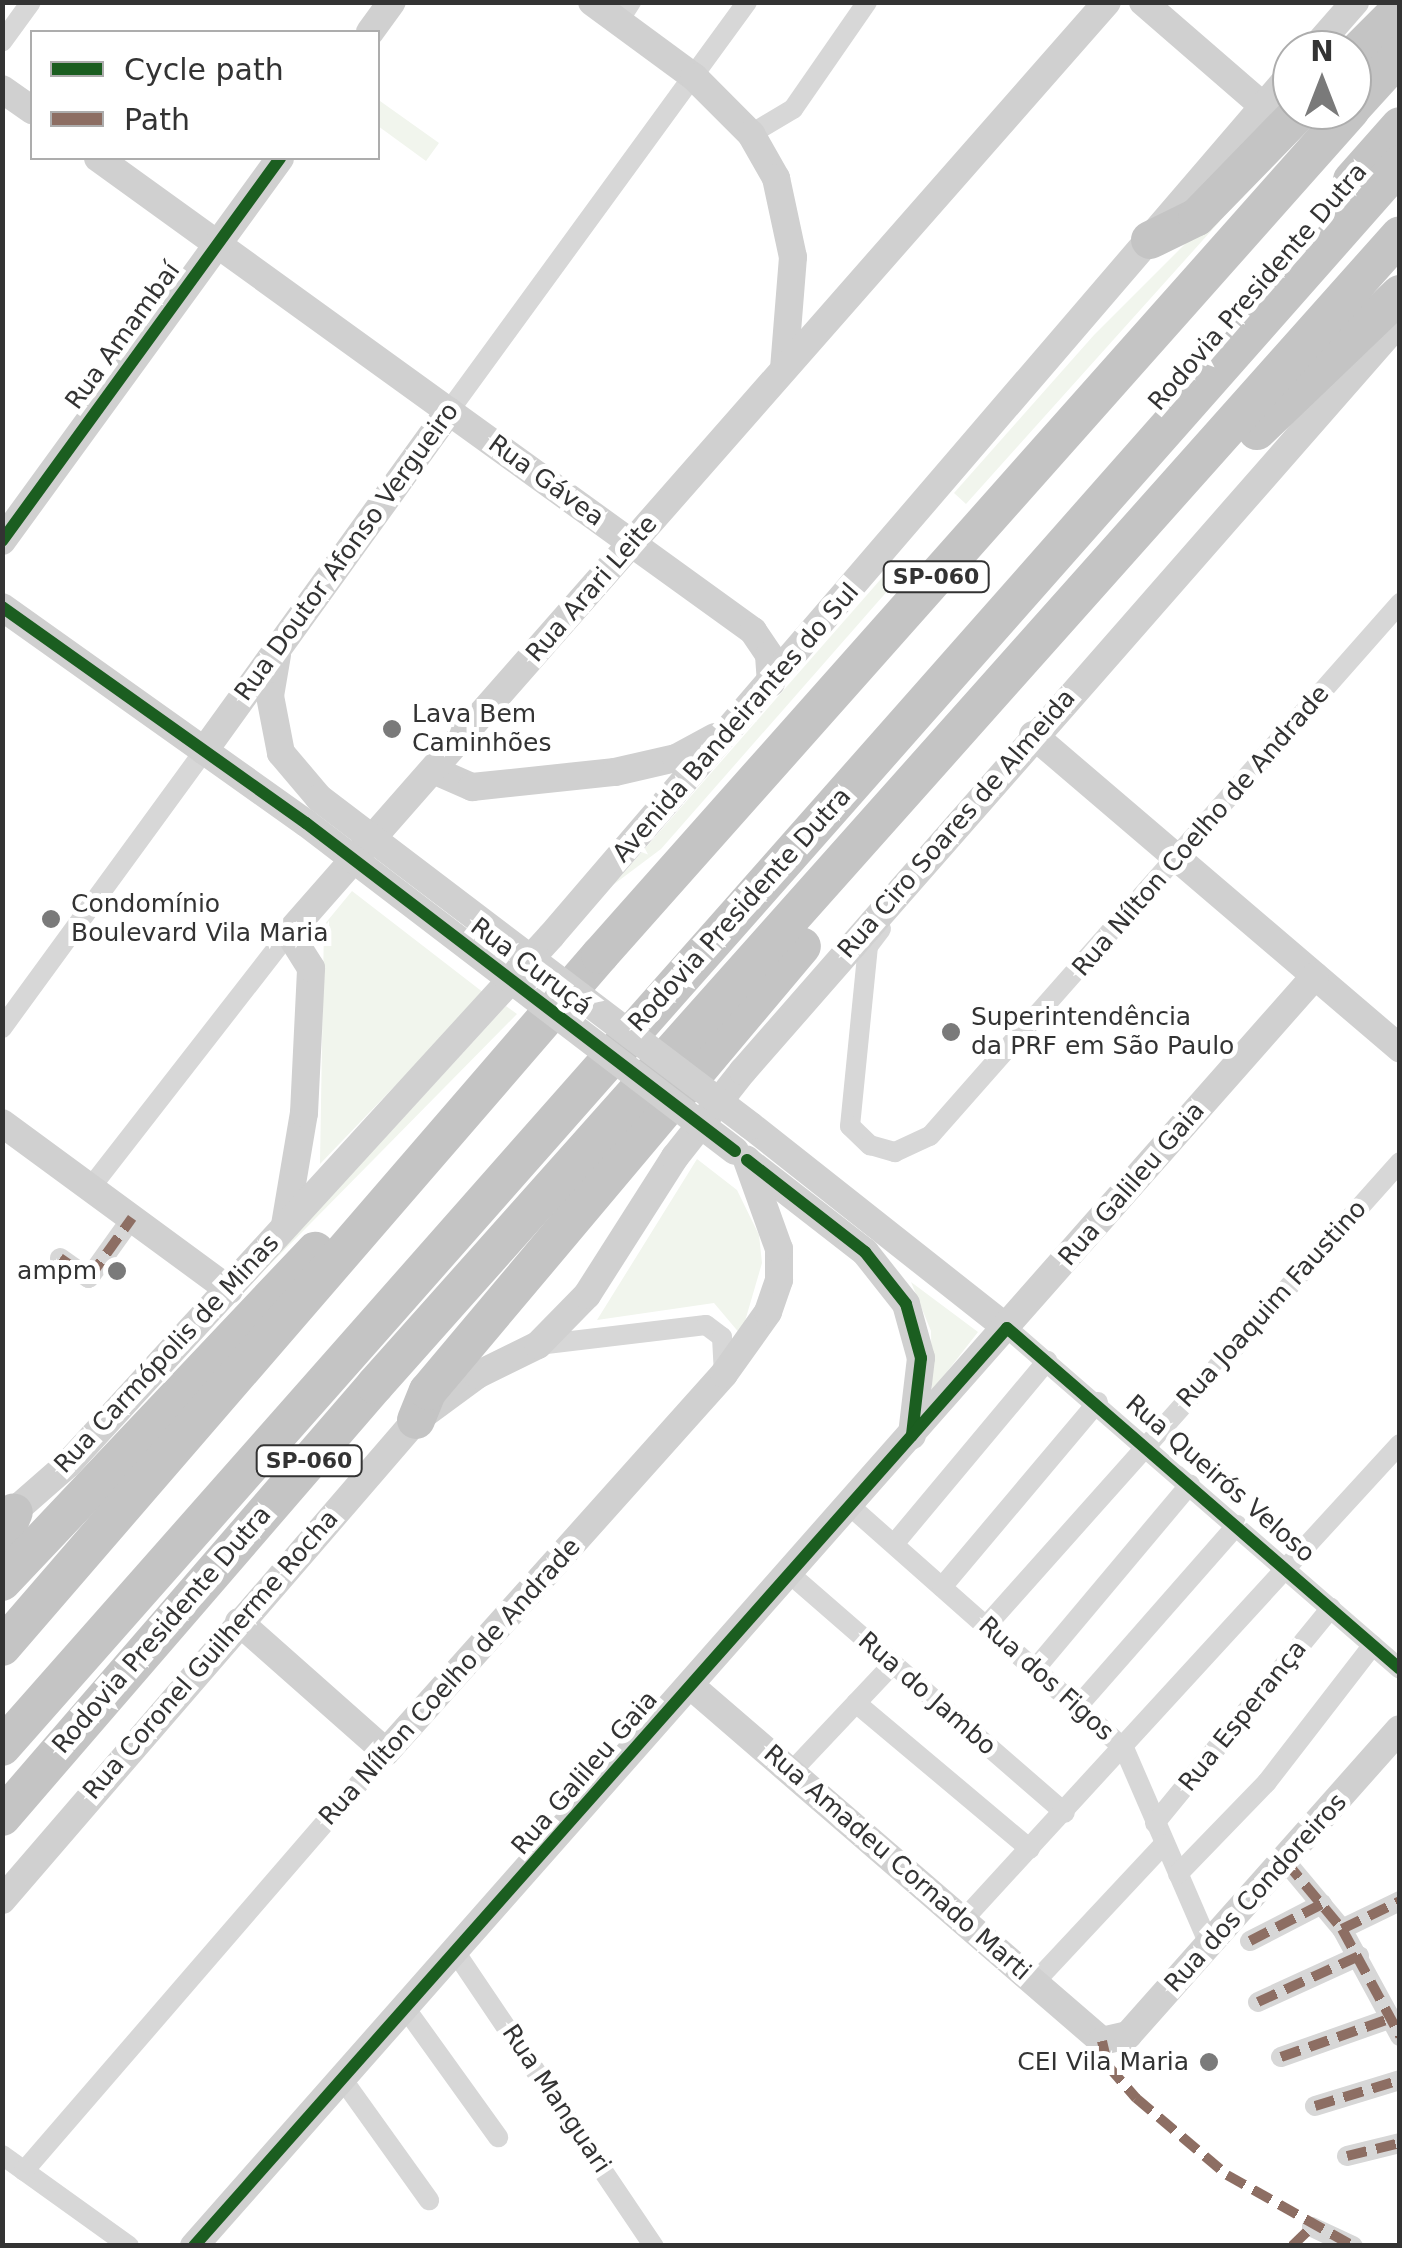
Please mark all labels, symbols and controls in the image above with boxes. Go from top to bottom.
legend [30,30,380,160]
north arrow [1272,30,1372,130]
text: N [1310,35,1334,68]
text: Cycle path [124,52,284,87]
text: Path [124,102,190,137]
street label: Rodovia Presidente Dutra [1142,157,1374,417]
street label: Rua Amambaí [60,257,186,415]
street label: Rua Doutor Afonso Vergueiro [229,397,465,707]
street label: Rua Gávea [482,429,610,533]
street label: Rua Arari Leite [520,510,664,668]
road number: SP-060 [881,560,991,594]
street label: Avenida Bandeirantes do Sul [607,577,865,869]
street label: Rua Nílton Coelho de Andrade [1066,679,1336,983]
street label: Rua Ciro Soares de Almeida [832,683,1082,965]
place label: Lava Bem Caminhões [412,700,551,759]
marker: Lava Bem Caminhões [381,718,403,740]
street label: Rodovia Presidente Dutra [622,782,858,1038]
place label: Condomínio Boulevard Vila Maria [71,890,329,949]
marker: Condomínio Boulevard Vila Maria [40,908,62,930]
street label: Rua Curuçá [465,912,597,1022]
place label: Superintendência da PRF em São Paulo [971,1003,1234,1062]
marker: Superintendência da PRF em São Paulo [940,1021,962,1043]
street label: Rua Galileu Gaia [1053,1096,1211,1272]
street label: Rua Joaquim Faustino [1171,1194,1373,1414]
street label: Rua Carmópolis de Minas [48,1228,286,1480]
place label: ampm [17,1256,97,1286]
marker: ampm [106,1260,128,1282]
street label: Rua Queirós Veloso [1119,1389,1321,1569]
road number: SP-060 [254,1444,364,1478]
street label: Rodovia Presidente Dutra [46,1500,278,1760]
street label: Rua Coronel Guilherme Rocha [77,1504,345,1806]
street label: Rua Nílton Coelho de Andrade [313,1532,587,1832]
street label: Rua dos Figos [972,1611,1120,1747]
street label: Rua do Jambo [852,1626,1002,1762]
street label: Rua Esperança [1173,1634,1313,1798]
street label: Rua Galileu Gaia [506,1685,664,1861]
street label: Rua Amadeu Cornado Marti [757,1739,1037,1987]
street label: Rua dos Condoreiros [1159,1787,1353,1999]
street label: Rua Manguari [495,2019,617,2179]
place label: CEI Vila Maria [1017,2047,1189,2077]
marker: CEI Vila Maria [1198,2051,1220,2073]

